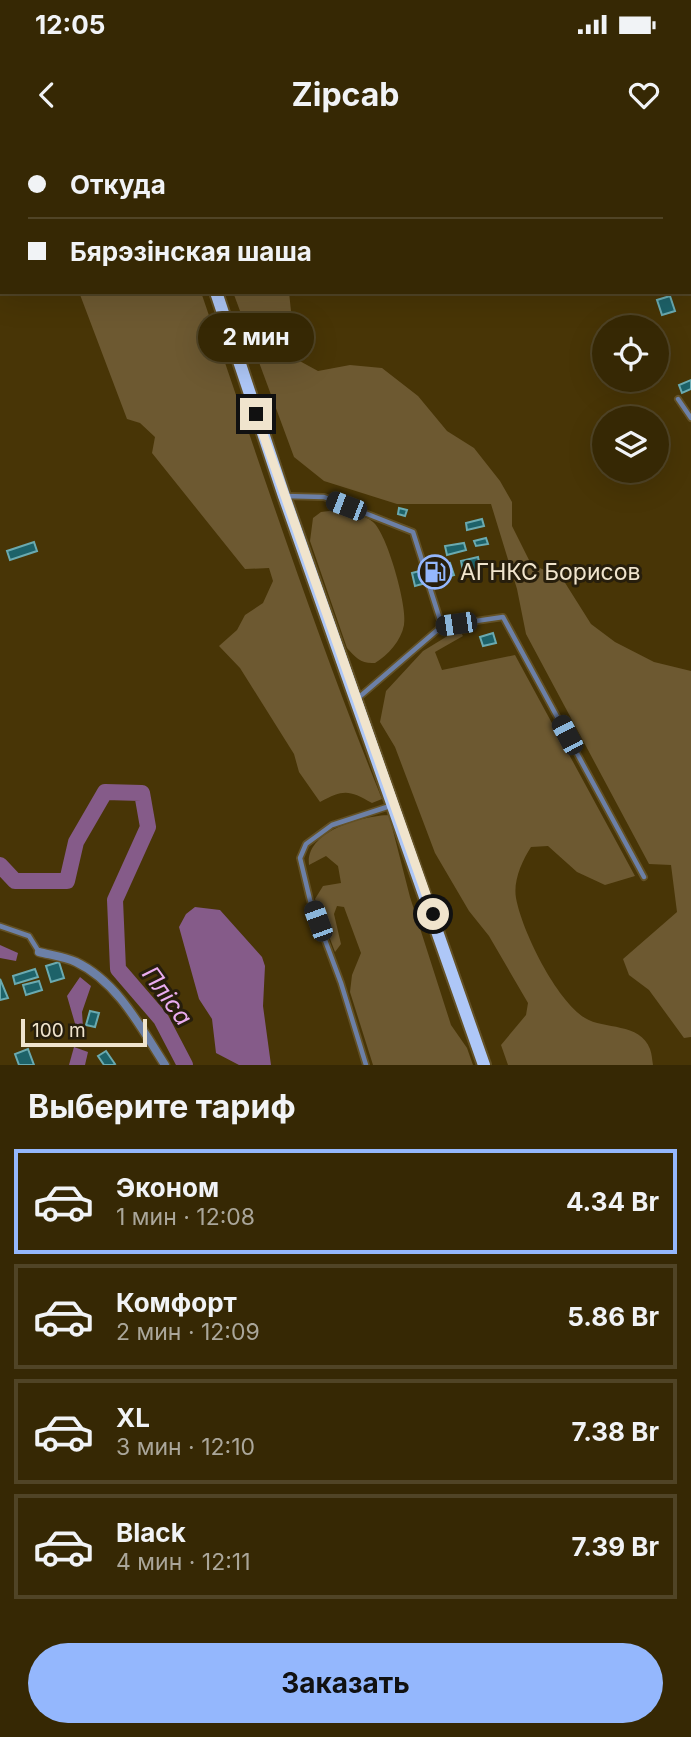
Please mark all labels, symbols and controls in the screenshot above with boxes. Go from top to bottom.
text: 12:05 [35,9,105,40]
text: Zipcab [292,75,399,114]
icon: back [28,76,66,114]
icon: heart [625,76,663,114]
text: Откуда [70,169,166,200]
text: Бярэзінская шаша [70,236,312,267]
callout: 2 мин [198,313,314,362]
map controls [592,315,669,483]
button: locate [592,315,669,392]
text: 2 мин [222,323,290,351]
route end [240,398,272,430]
button: layers [592,406,669,483]
car [323,489,370,523]
fuel station icon: АГНКС Борисов [416,553,454,591]
place label: АГНКС Борисов [460,558,640,586]
car [434,611,479,637]
car [548,712,587,758]
car [301,898,336,944]
route start [417,898,449,930]
water label: Пліса [136,960,199,1031]
scale bar [21,1016,147,1048]
text: 100 m [32,1019,86,1042]
text: Выберите тариф [28,1087,296,1126]
icon: car [32,1170,95,1233]
text: Эконом [116,1172,219,1203]
text: 4.34 Br [566,1186,659,1217]
text: 1 мин · 12:08 [116,1203,255,1231]
icon: car [32,1285,95,1348]
text: Комфорт [116,1287,237,1318]
text: 5.86 Br [567,1301,659,1332]
text: 2 мин · 12:09 [116,1318,260,1346]
icon: car [32,1400,95,1463]
text: XL [116,1402,150,1433]
text: 7.38 Br [571,1416,659,1447]
text: 3 мин · 12:10 [116,1433,255,1461]
icon: car [32,1515,95,1578]
text: Black [116,1517,186,1548]
text: 7.39 Br [571,1531,659,1562]
text: 4 мин · 12:11 [116,1548,251,1576]
button: Заказать [28,1643,663,1723]

